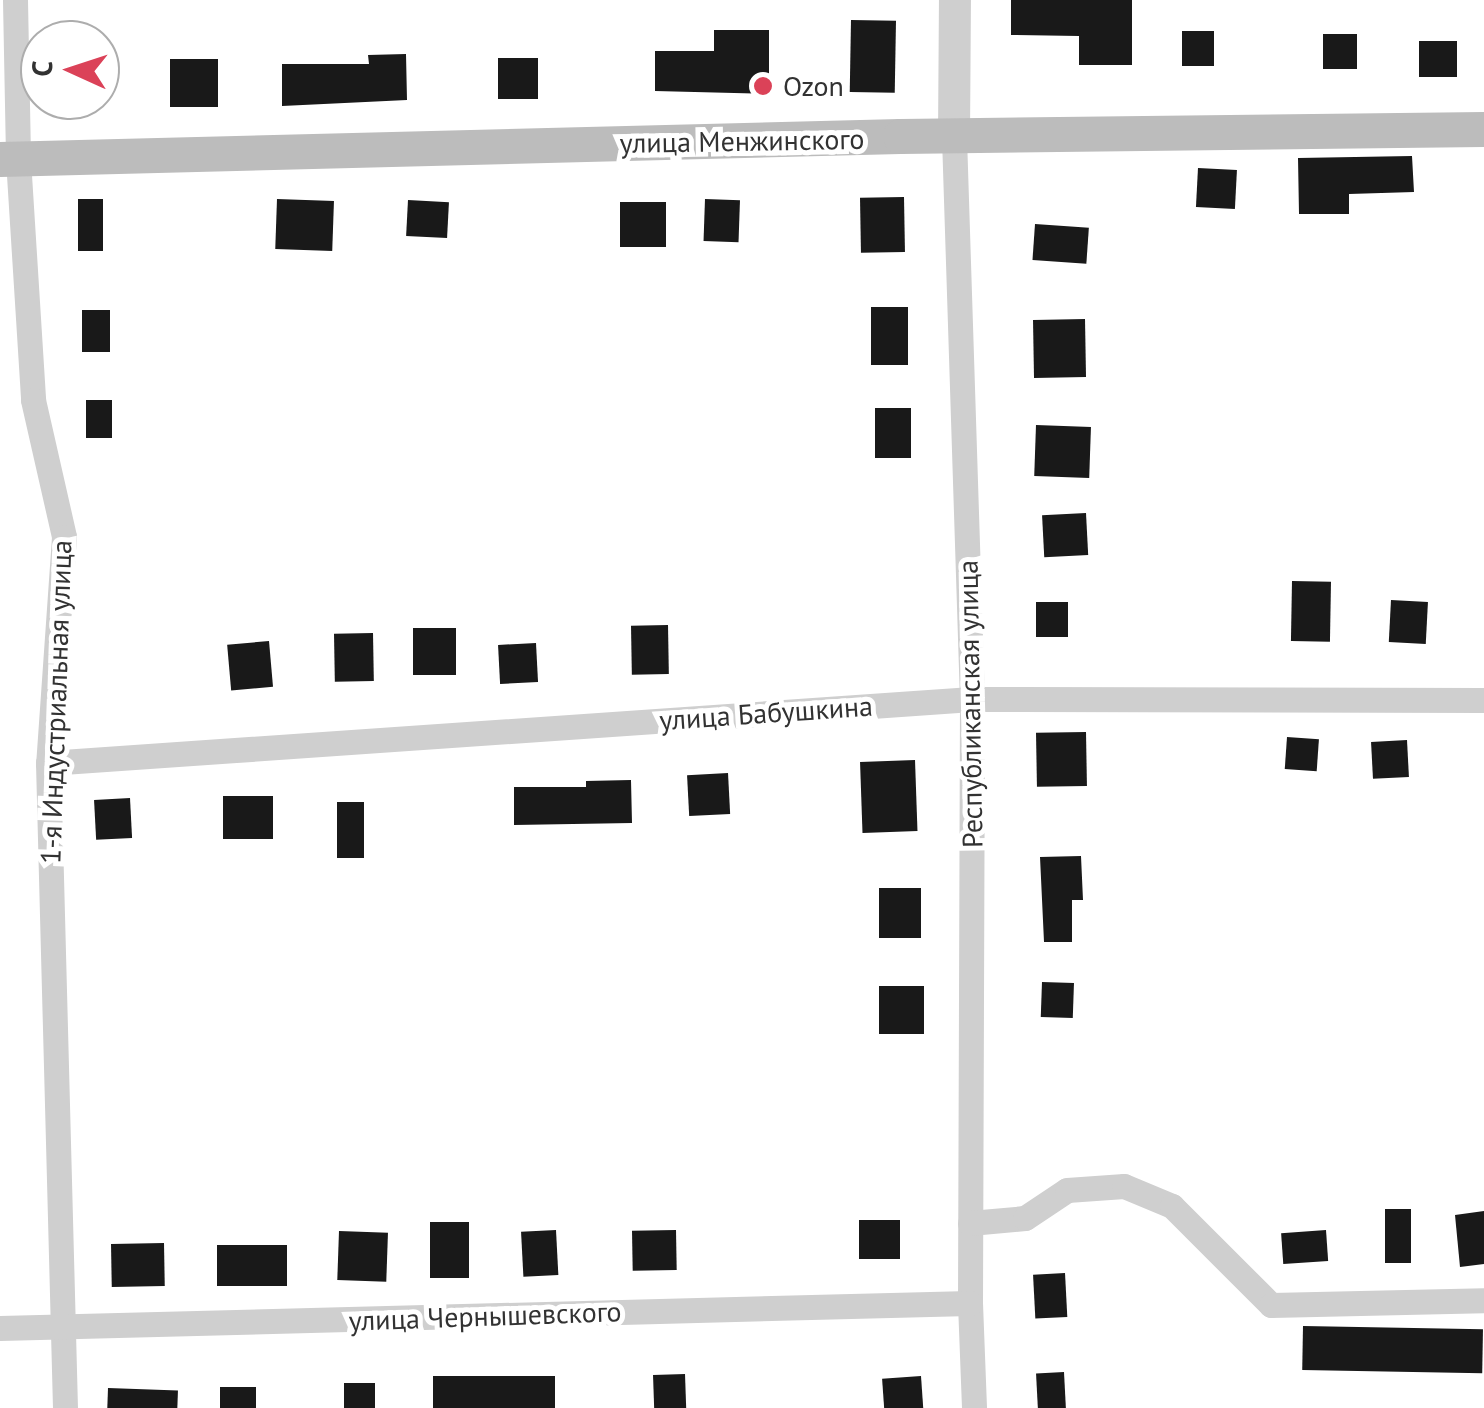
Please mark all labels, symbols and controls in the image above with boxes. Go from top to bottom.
north arrow [20,20,120,120]
text: С [23,60,60,77]
place label: Ozon [783,69,844,103]
marker: Ozon [752,75,774,97]
street label: улица Менжинского [619,122,865,160]
street label: 1-я Индустриальная улица [34,539,78,865]
street label: Республиканская улица [951,560,989,848]
street label: улица Бабушкина [658,689,874,737]
street label: улица Чернышевского [348,1294,622,1338]

